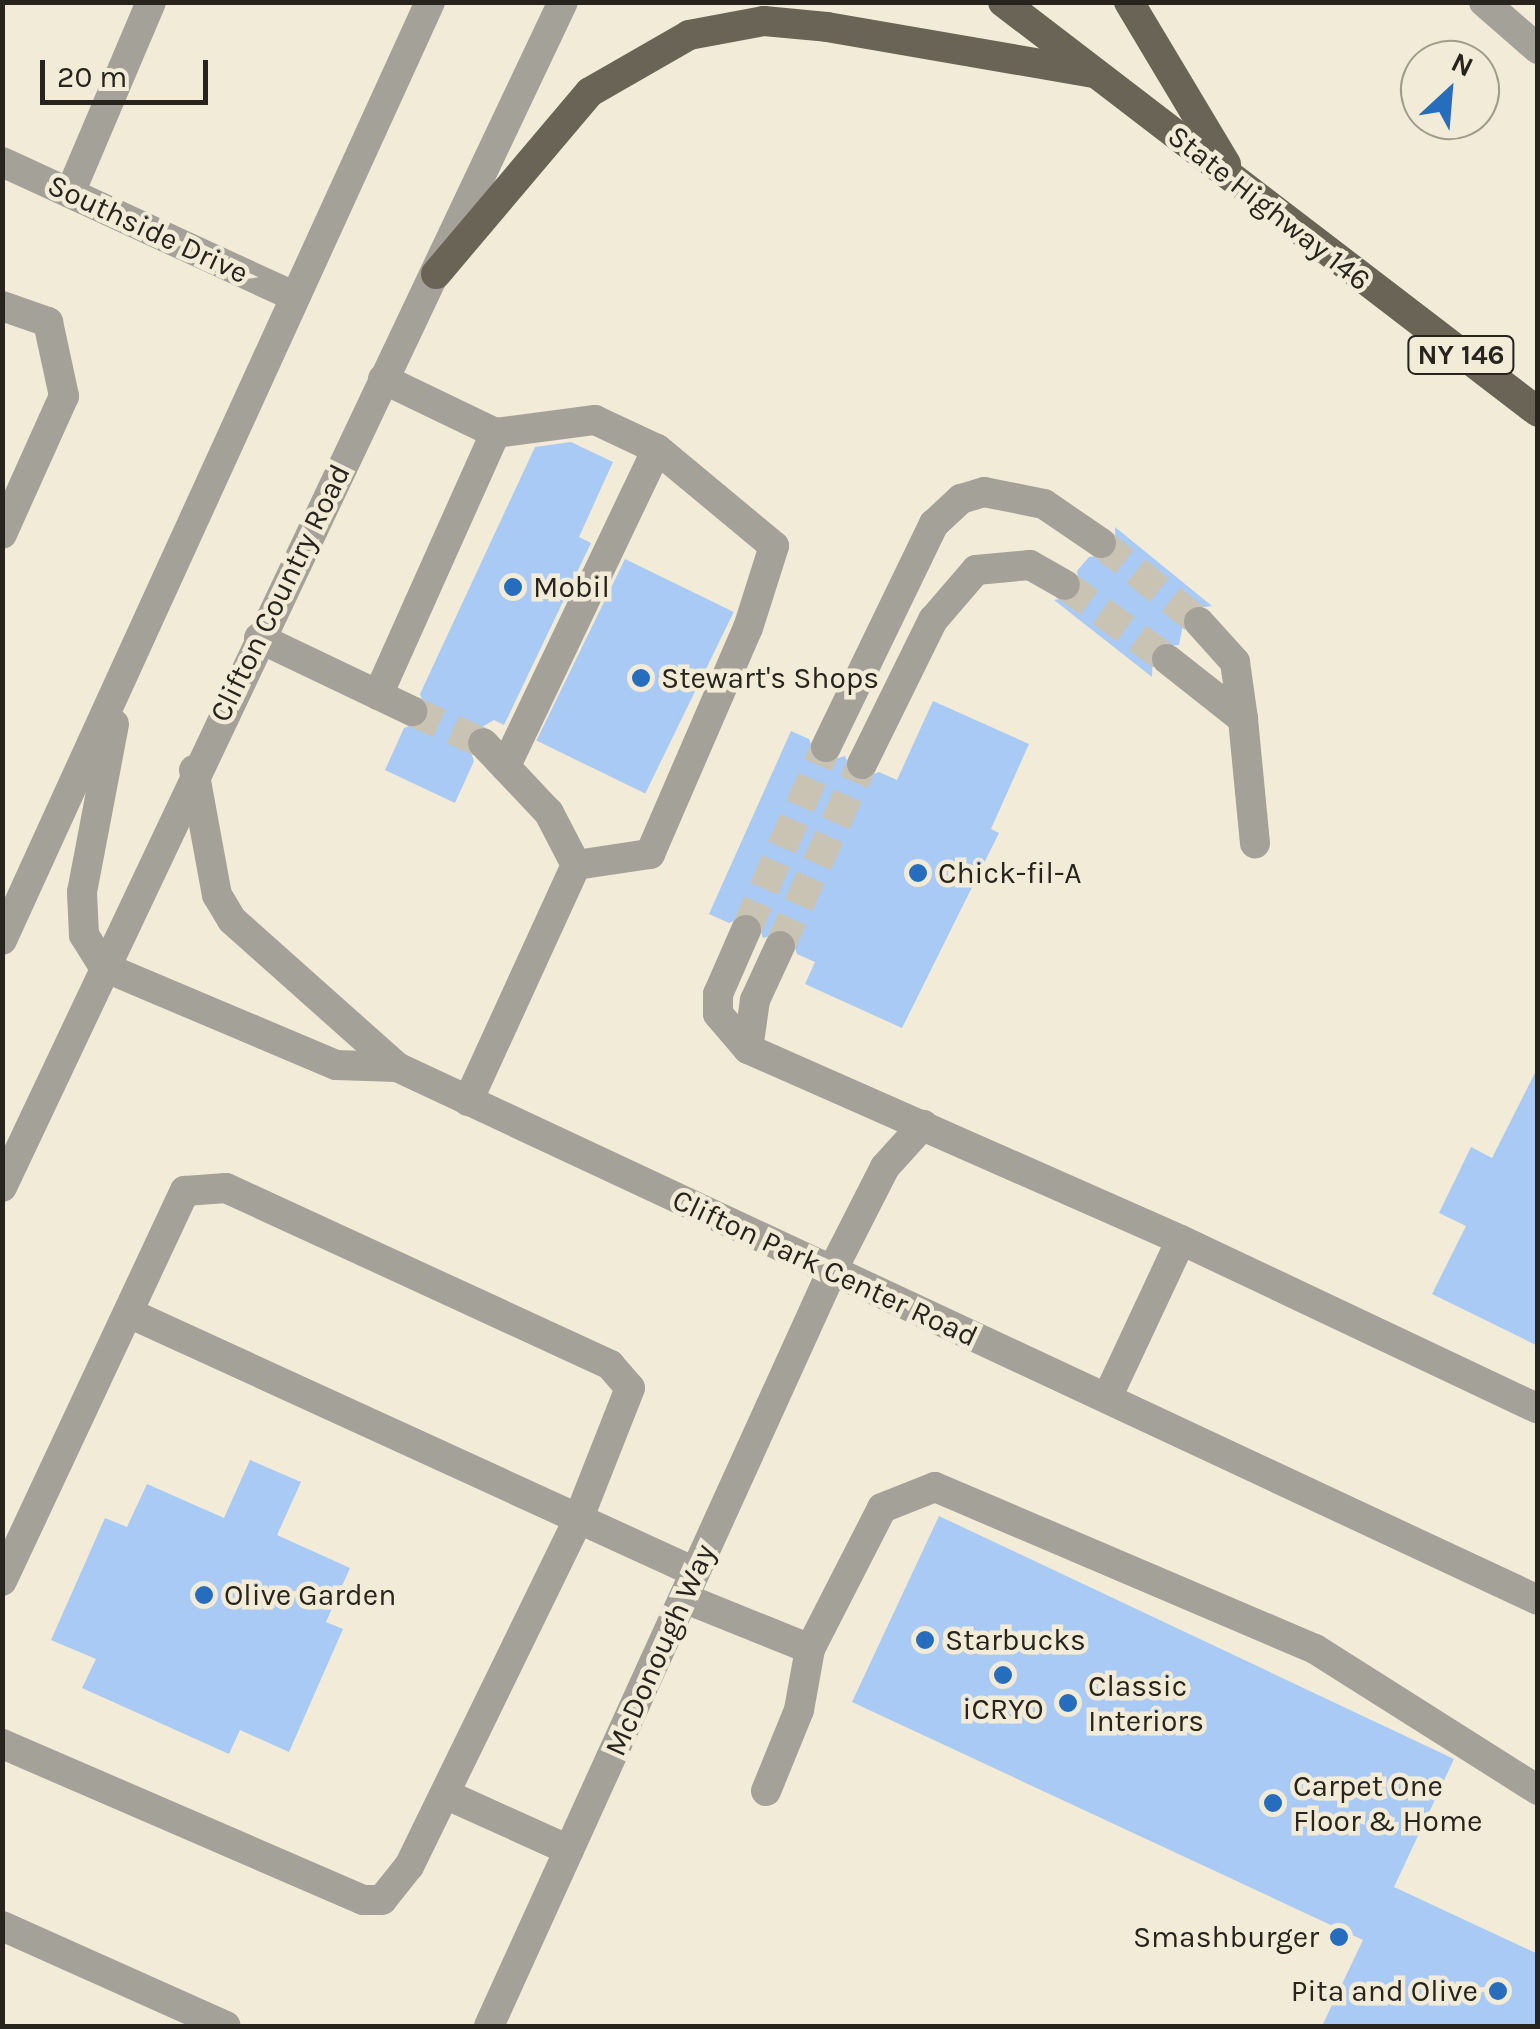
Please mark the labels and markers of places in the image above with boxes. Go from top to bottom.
place label: Mobil [533,569,610,605]
marker: Mobil [502,576,524,598]
place label: Stewart's Shops [661,660,879,696]
marker: Stewart's Shops [630,667,652,689]
place label: Chick-fil-A [938,855,1082,891]
marker: Chick-fil-A [907,862,929,884]
place label: Olive Garden [224,1577,396,1613]
marker: Olive Garden [193,1584,215,1606]
place label: Starbucks [945,1622,1086,1658]
marker: Starbucks [914,1629,936,1651]
marker: iCRYO [992,1664,1014,1686]
place label: Classic Interiors [1088,1668,1204,1738]
place label: iCRYO [962,1691,1044,1727]
marker: Classic Interiors [1057,1692,1079,1714]
place label: Carpet One Floor & Home [1293,1768,1482,1838]
marker: Carpet One Floor & Home [1262,1792,1284,1814]
place label: Smashburger [1133,1919,1319,1955]
marker: Smashburger [1328,1926,1350,1948]
place label: Pita and Olive [1291,1973,1478,2009]
marker: Pita and Olive [1487,1980,1509,2002]

